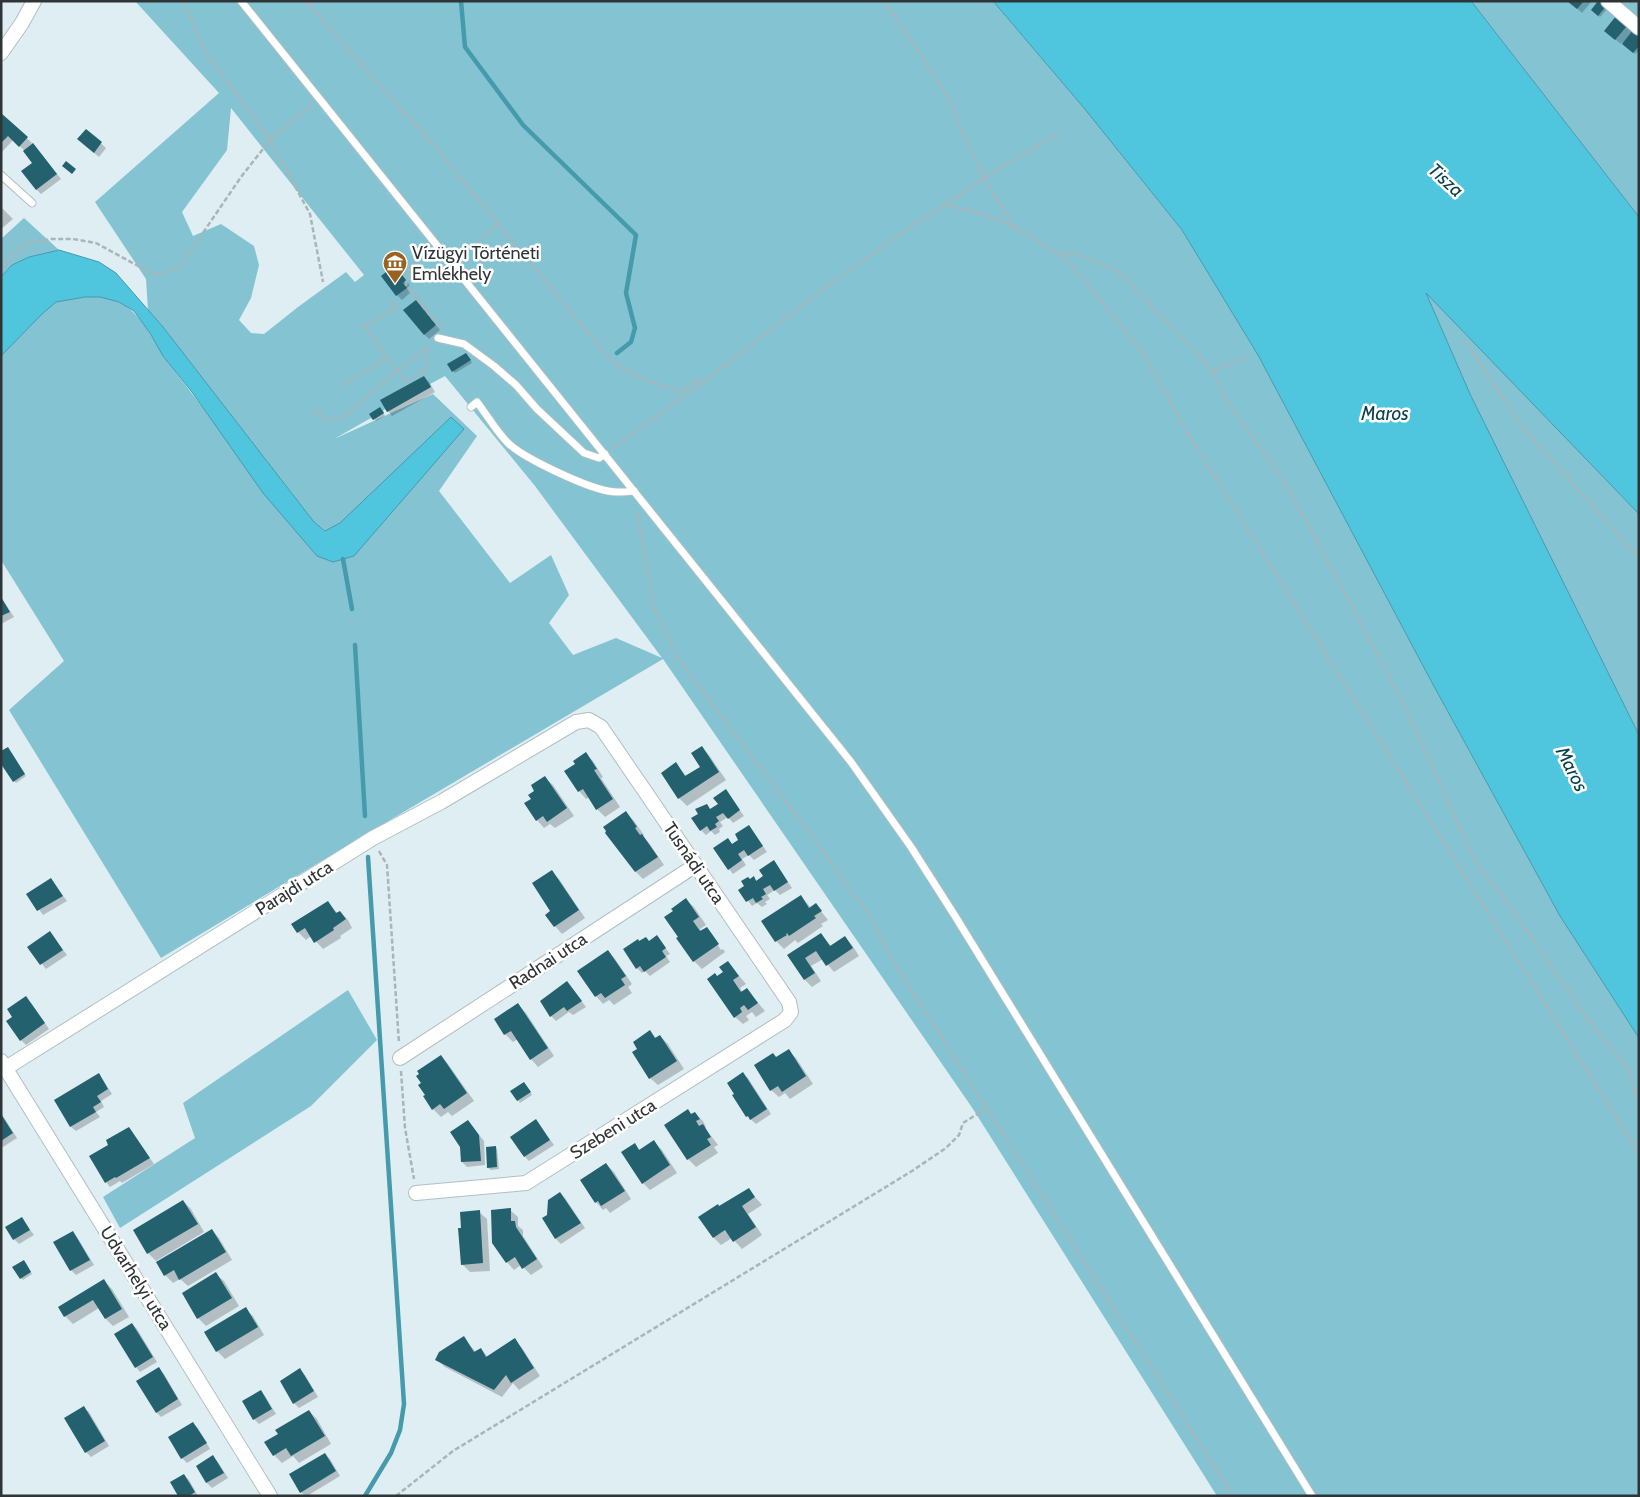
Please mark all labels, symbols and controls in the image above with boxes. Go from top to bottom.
water label: Tisza [1424,158,1468,202]
place label: Vízügyi Történeti Emlékhely [412,242,540,285]
museum icon: Vízügyi Történeti Emlékhely [382,250,408,284]
water label: Maros [1360,402,1409,425]
water label: Maros [1551,742,1593,795]
street label: Tusnádi utca [659,818,730,908]
street label: Parajdi utca [251,855,337,920]
street label: Radnai utca [505,928,591,994]
street label: Szebeni utca [566,1094,660,1164]
street label: Udvarhelyi utca [95,1222,177,1334]

